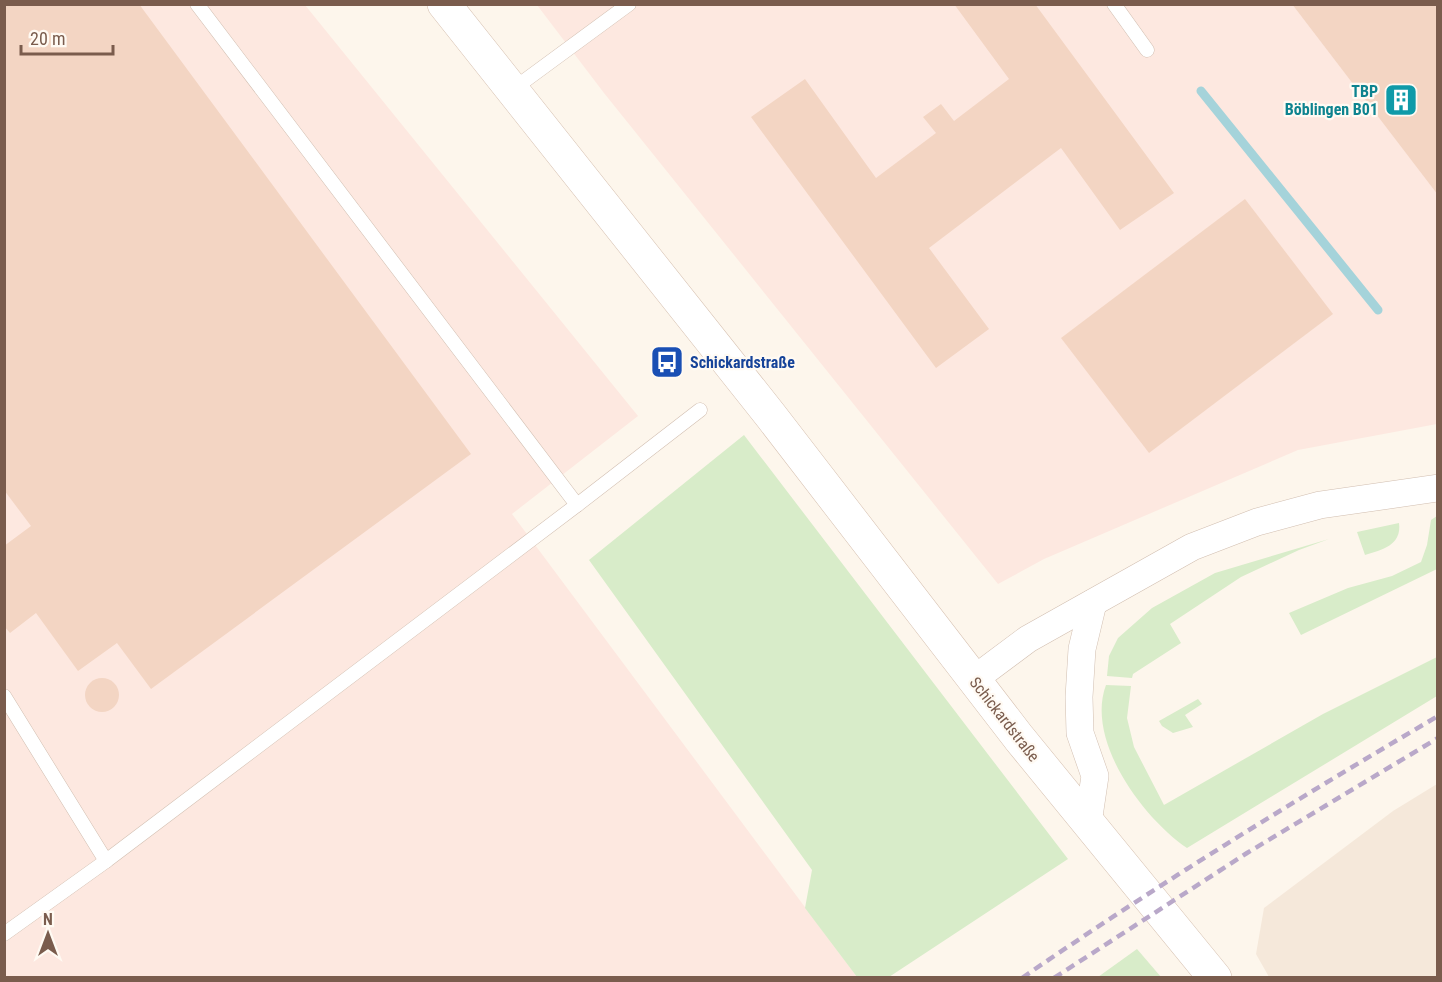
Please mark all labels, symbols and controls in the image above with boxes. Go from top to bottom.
scale bar [21,18,112,56]
text: 20 m [30,28,65,49]
place label: TBP Böblingen B01 [1285,82,1378,119]
building icon: TBP Böblingen B01 [1383,82,1419,118]
bus stop icon: Schickardstraße [649,344,685,380]
place label: Schickardstraße [690,353,795,372]
street label: Schickardstraße [966,673,1044,765]
north arrow [18,904,78,964]
text: N [43,910,53,929]

